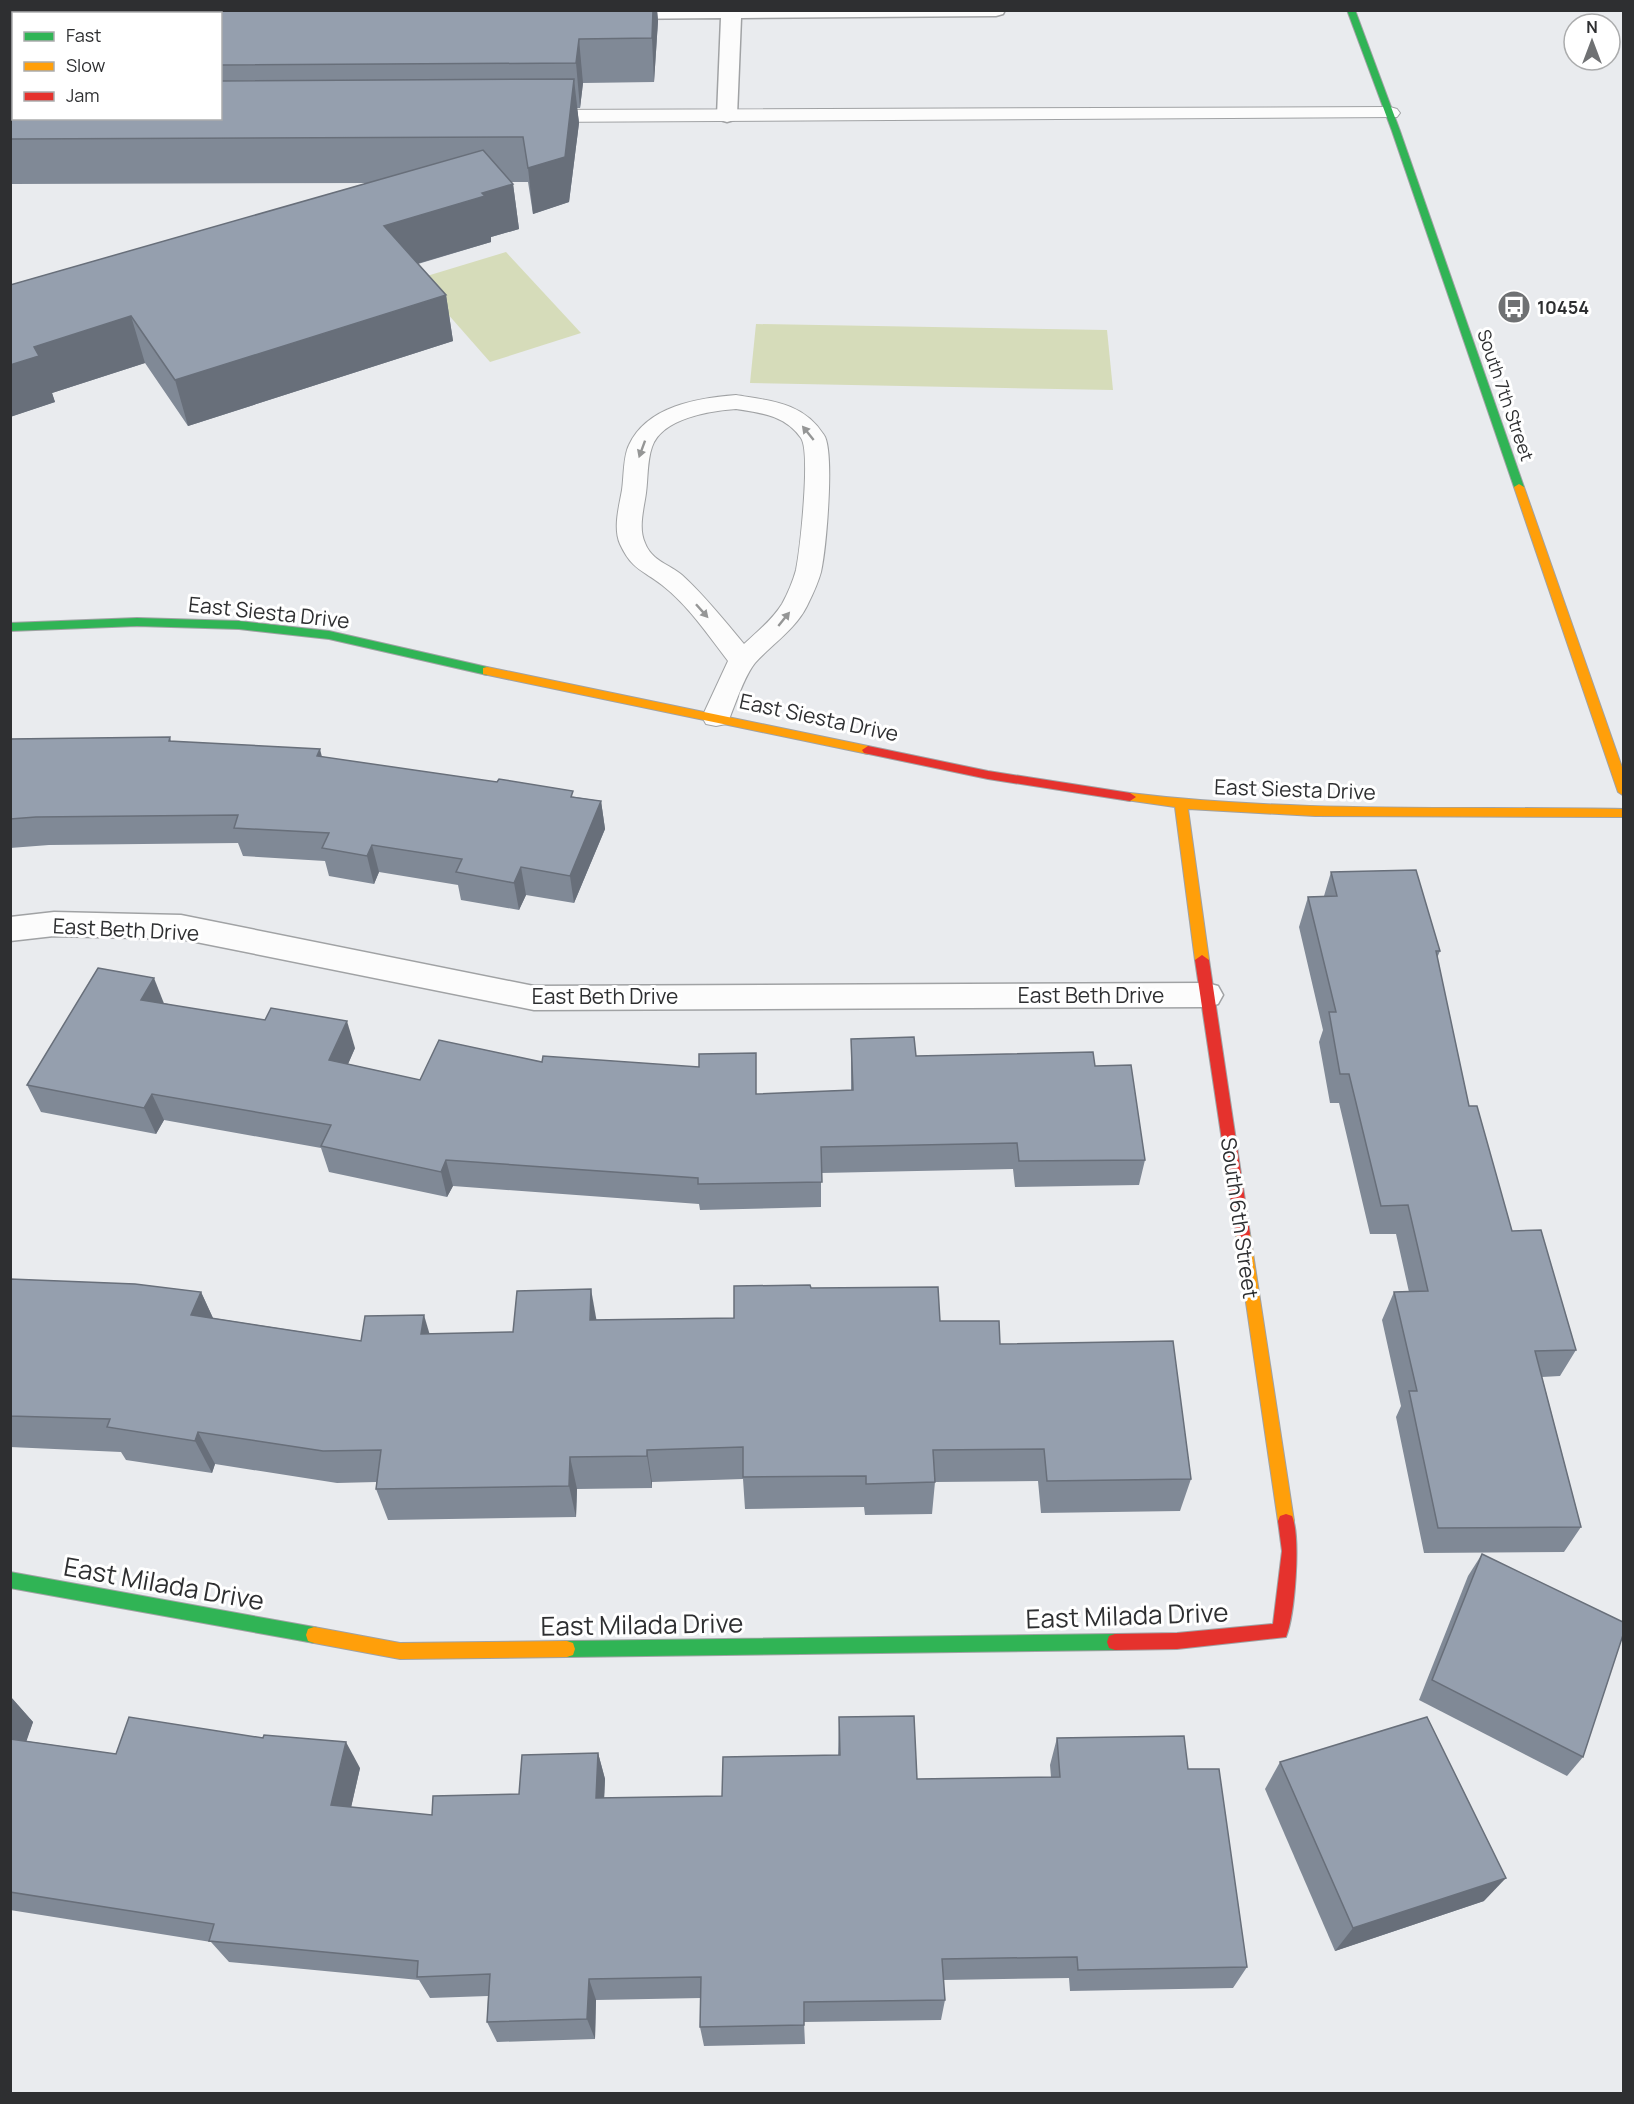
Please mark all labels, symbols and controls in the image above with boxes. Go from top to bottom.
legend [12,12,222,120]
north arrow [1562,12,1622,72]
text: N [1586,16,1598,38]
text: Fast [66,23,101,47]
text: Slow [66,53,106,77]
text: Jam [66,83,100,107]
bus stop icon: 10454 [1496,289,1532,325]
place label: 10454 [1537,295,1589,319]
street label: South 7th Street [1472,326,1540,464]
one-way arrow [802,425,815,441]
one-way arrow [636,441,646,459]
street label: East Siesta Drive [187,590,351,634]
one-way arrow [695,604,709,618]
one-way arrow [777,611,790,626]
street label: East Siesta Drive [737,686,901,748]
street label: East Siesta Drive [1214,772,1376,806]
street label: East Beth Drive [52,911,200,947]
street label: East Beth Drive [1018,981,1164,1009]
street label: East Beth Drive [532,982,678,1010]
street label: South 6th Street [1215,1135,1265,1301]
street label: East Milada Drive [61,1548,267,1618]
street label: East Milada Drive [1025,1593,1229,1637]
street label: East Milada Drive [540,1604,744,1644]

